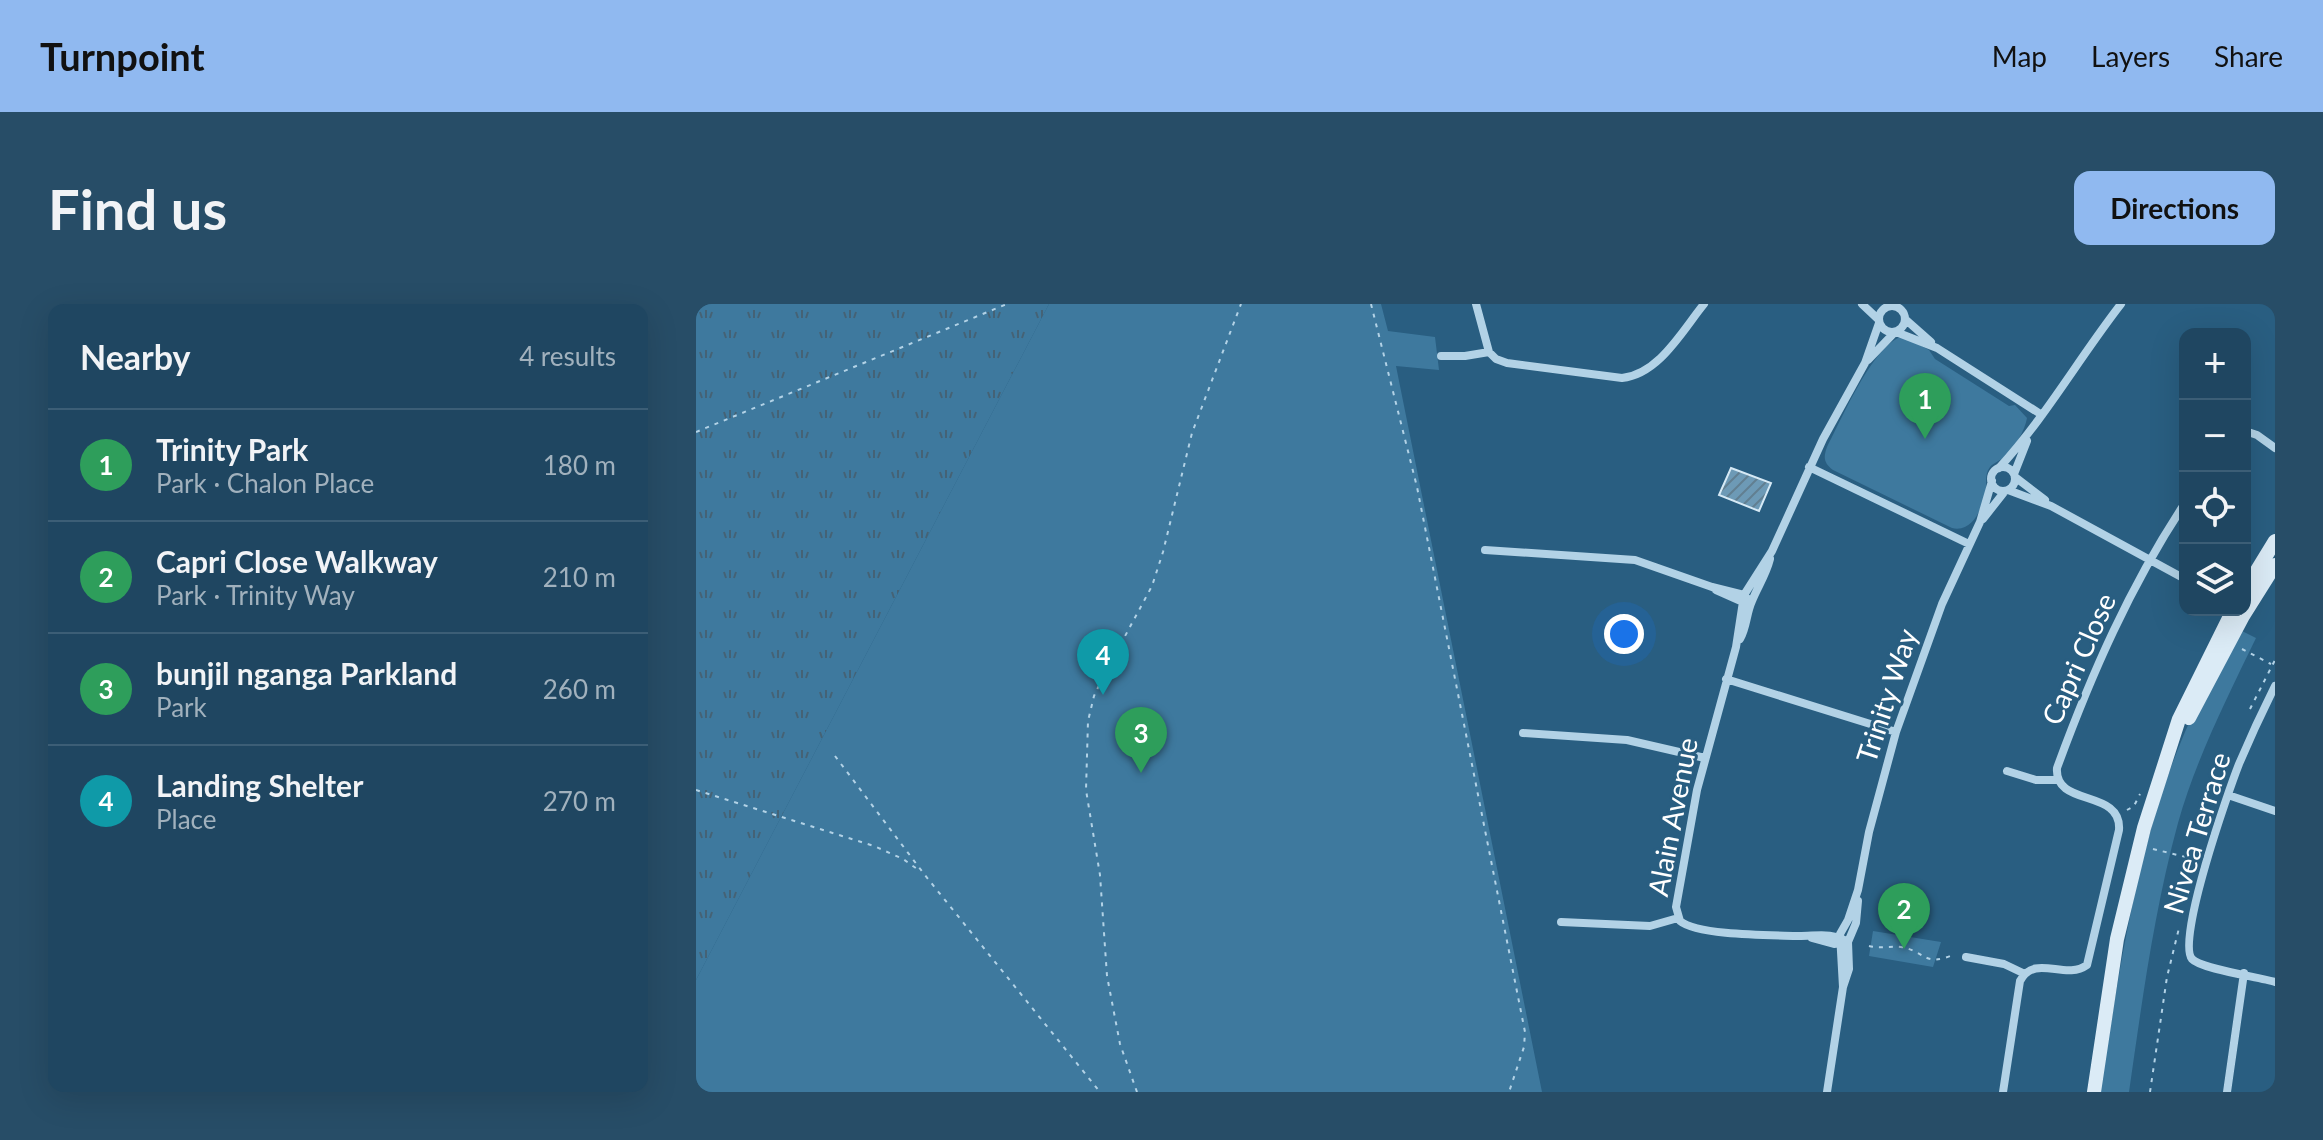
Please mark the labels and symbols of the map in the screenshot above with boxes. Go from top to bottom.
pin: 1 [1899,373,1951,439]
street label: Capri Close [2034,588,2122,730]
your location [1604,614,1644,654]
street label: Trinity Way [1848,624,1924,767]
pin: 4 [1077,629,1129,695]
pin: 3 [1115,707,1167,773]
street label: Alain Avenue [1640,735,1704,899]
street label: Nivea Terrace [2155,748,2237,917]
pin: 2 [1878,883,1930,949]

